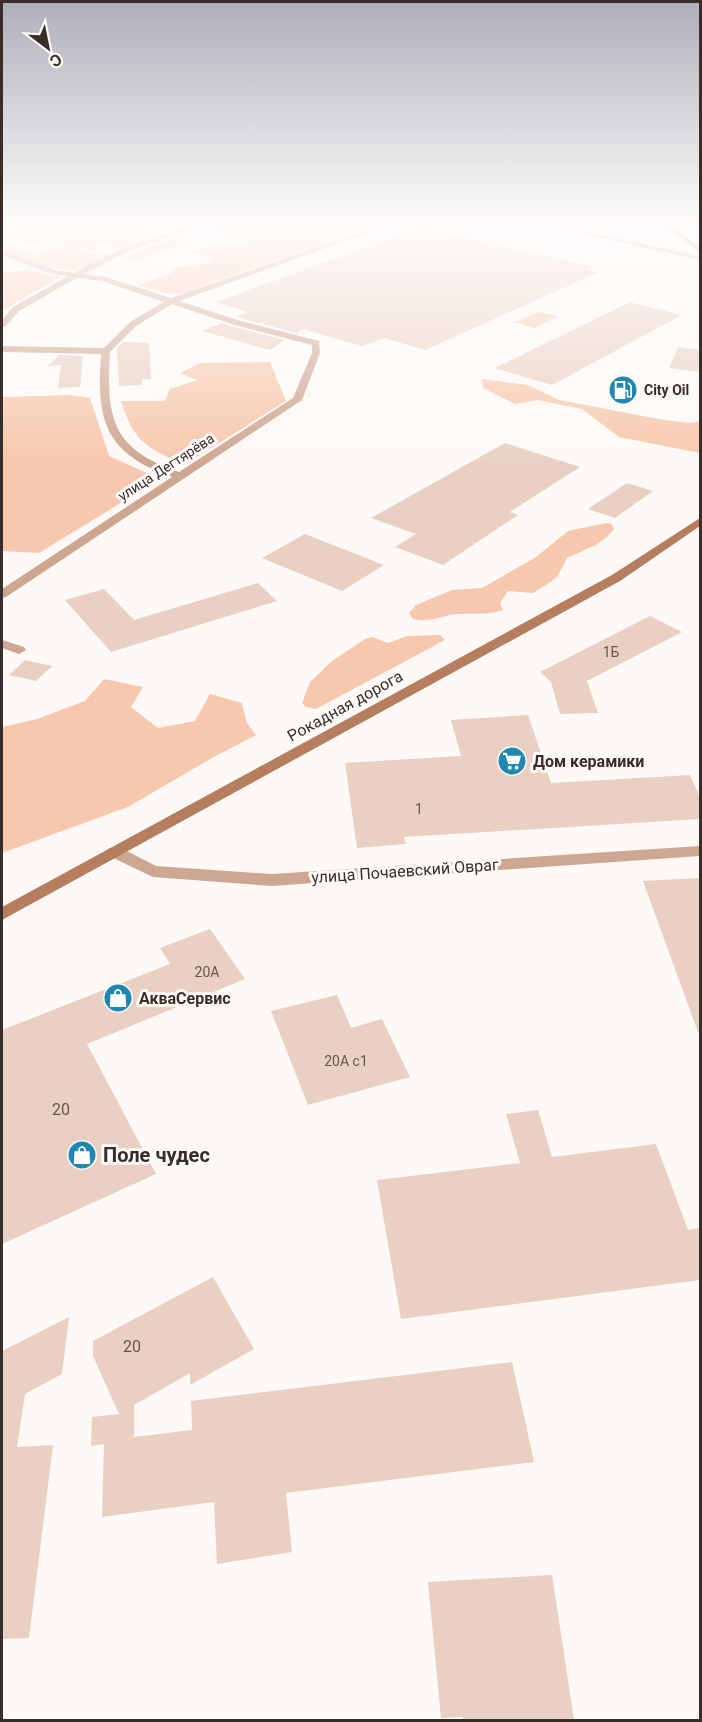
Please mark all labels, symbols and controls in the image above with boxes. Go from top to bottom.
north arrow [18,18,78,78]
text: С [46,49,65,71]
fuel station icon: City Oil [607,374,639,406]
place label: City Oil [644,382,689,398]
street label: улица Дегтярёва [115,430,217,504]
house number: 1Б [603,644,620,660]
street label: Рокадная дорога [284,666,406,746]
supermarket icon: Дом керамики [496,745,528,777]
place label: Дом керамики [533,752,644,771]
house number: 1 [415,801,423,817]
street label: улица Почаевский Овраг [311,855,499,887]
house number: 20А [195,964,219,980]
shop icon: АкваСервис [102,982,134,1014]
place label: АкваСервис [139,989,231,1008]
house number: 20А с1 [324,1053,368,1069]
house number: 20 [52,1100,70,1119]
shop icon: Поле чудес [66,1139,98,1171]
place label: Поле чудес [103,1143,210,1167]
house number: 20 [123,1337,141,1356]

